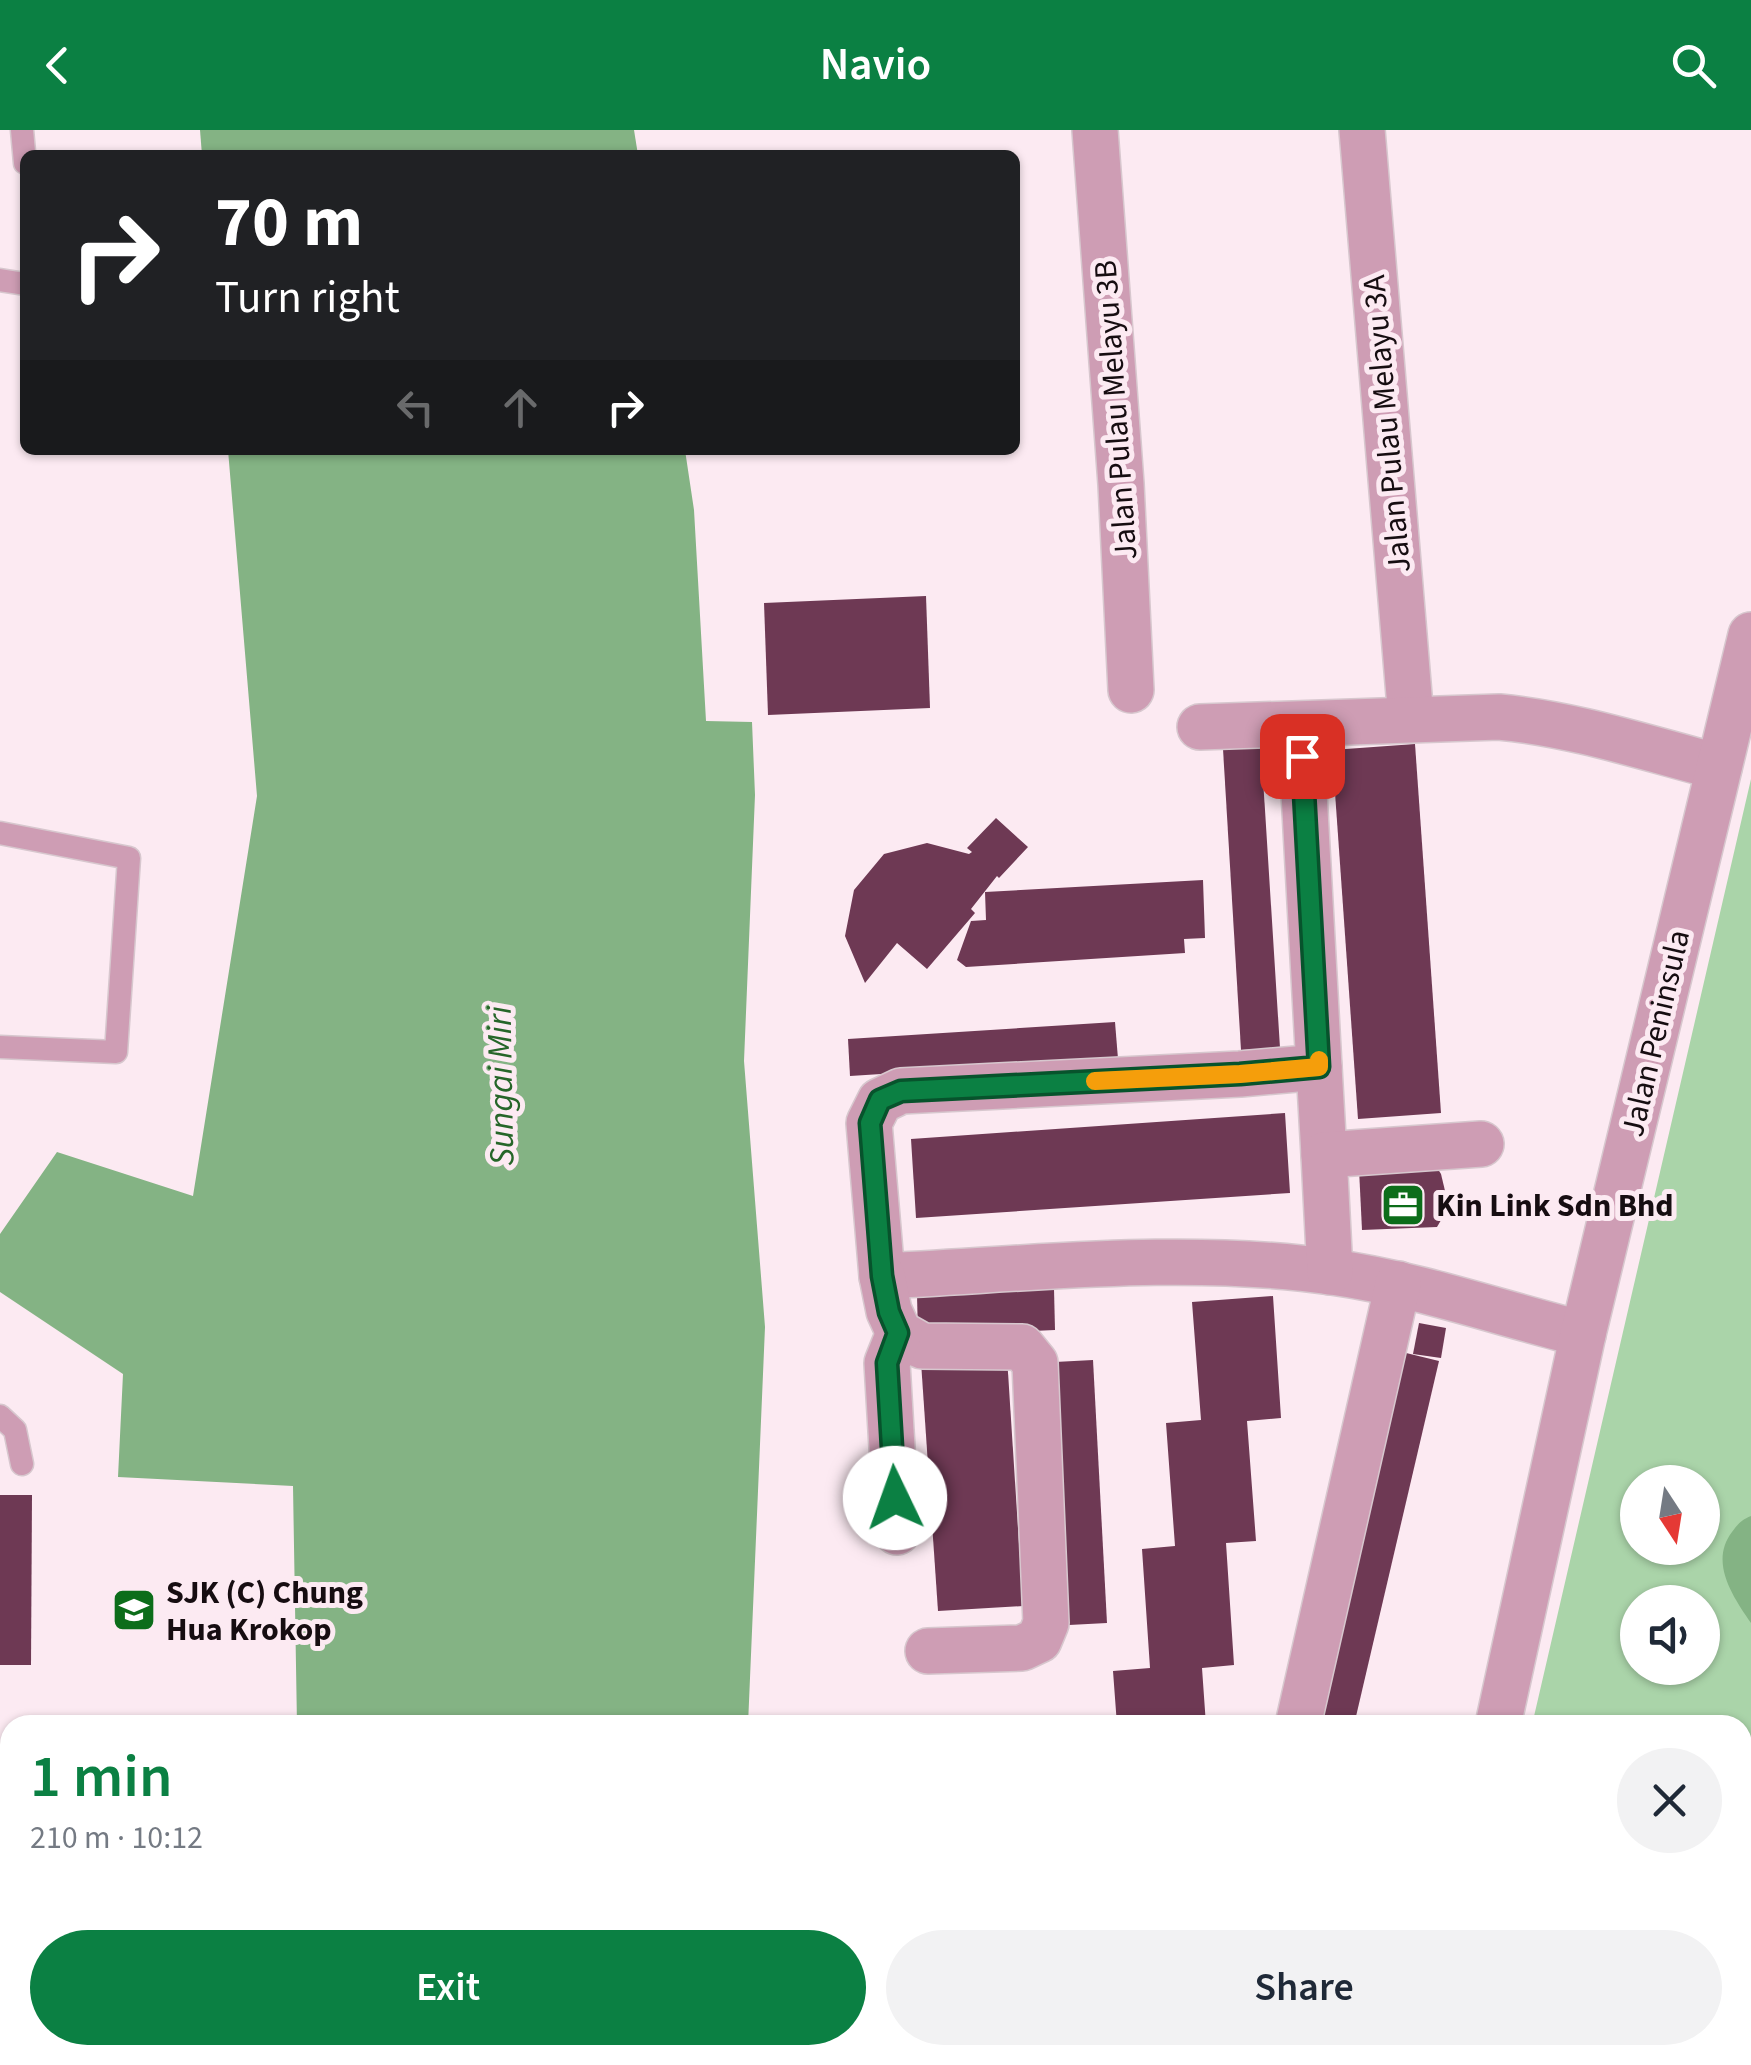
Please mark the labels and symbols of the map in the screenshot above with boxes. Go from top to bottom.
street label: Jalan Pulau Melayu 3B [1083,259,1149,561]
street label: Jalan Pulau Melayu 3A [1351,273,1423,575]
pin [1260,714,1345,799]
street label: Jalan Peninsula [1610,925,1702,1141]
water label: Sungai Miri [475,1005,527,1167]
office icon: Kin Link Sdn Bhd [1380,1182,1426,1228]
place label: Kin Link Sdn Bhd [1436,1183,1674,1229]
position arrow [843,1446,947,1550]
north arrow [1620,1465,1720,1565]
place label: SJK (C) Chung Hua Krokop [166,1570,363,1653]
school or university icon: SJK (C) Chung Hua Krokop [111,1587,157,1633]

